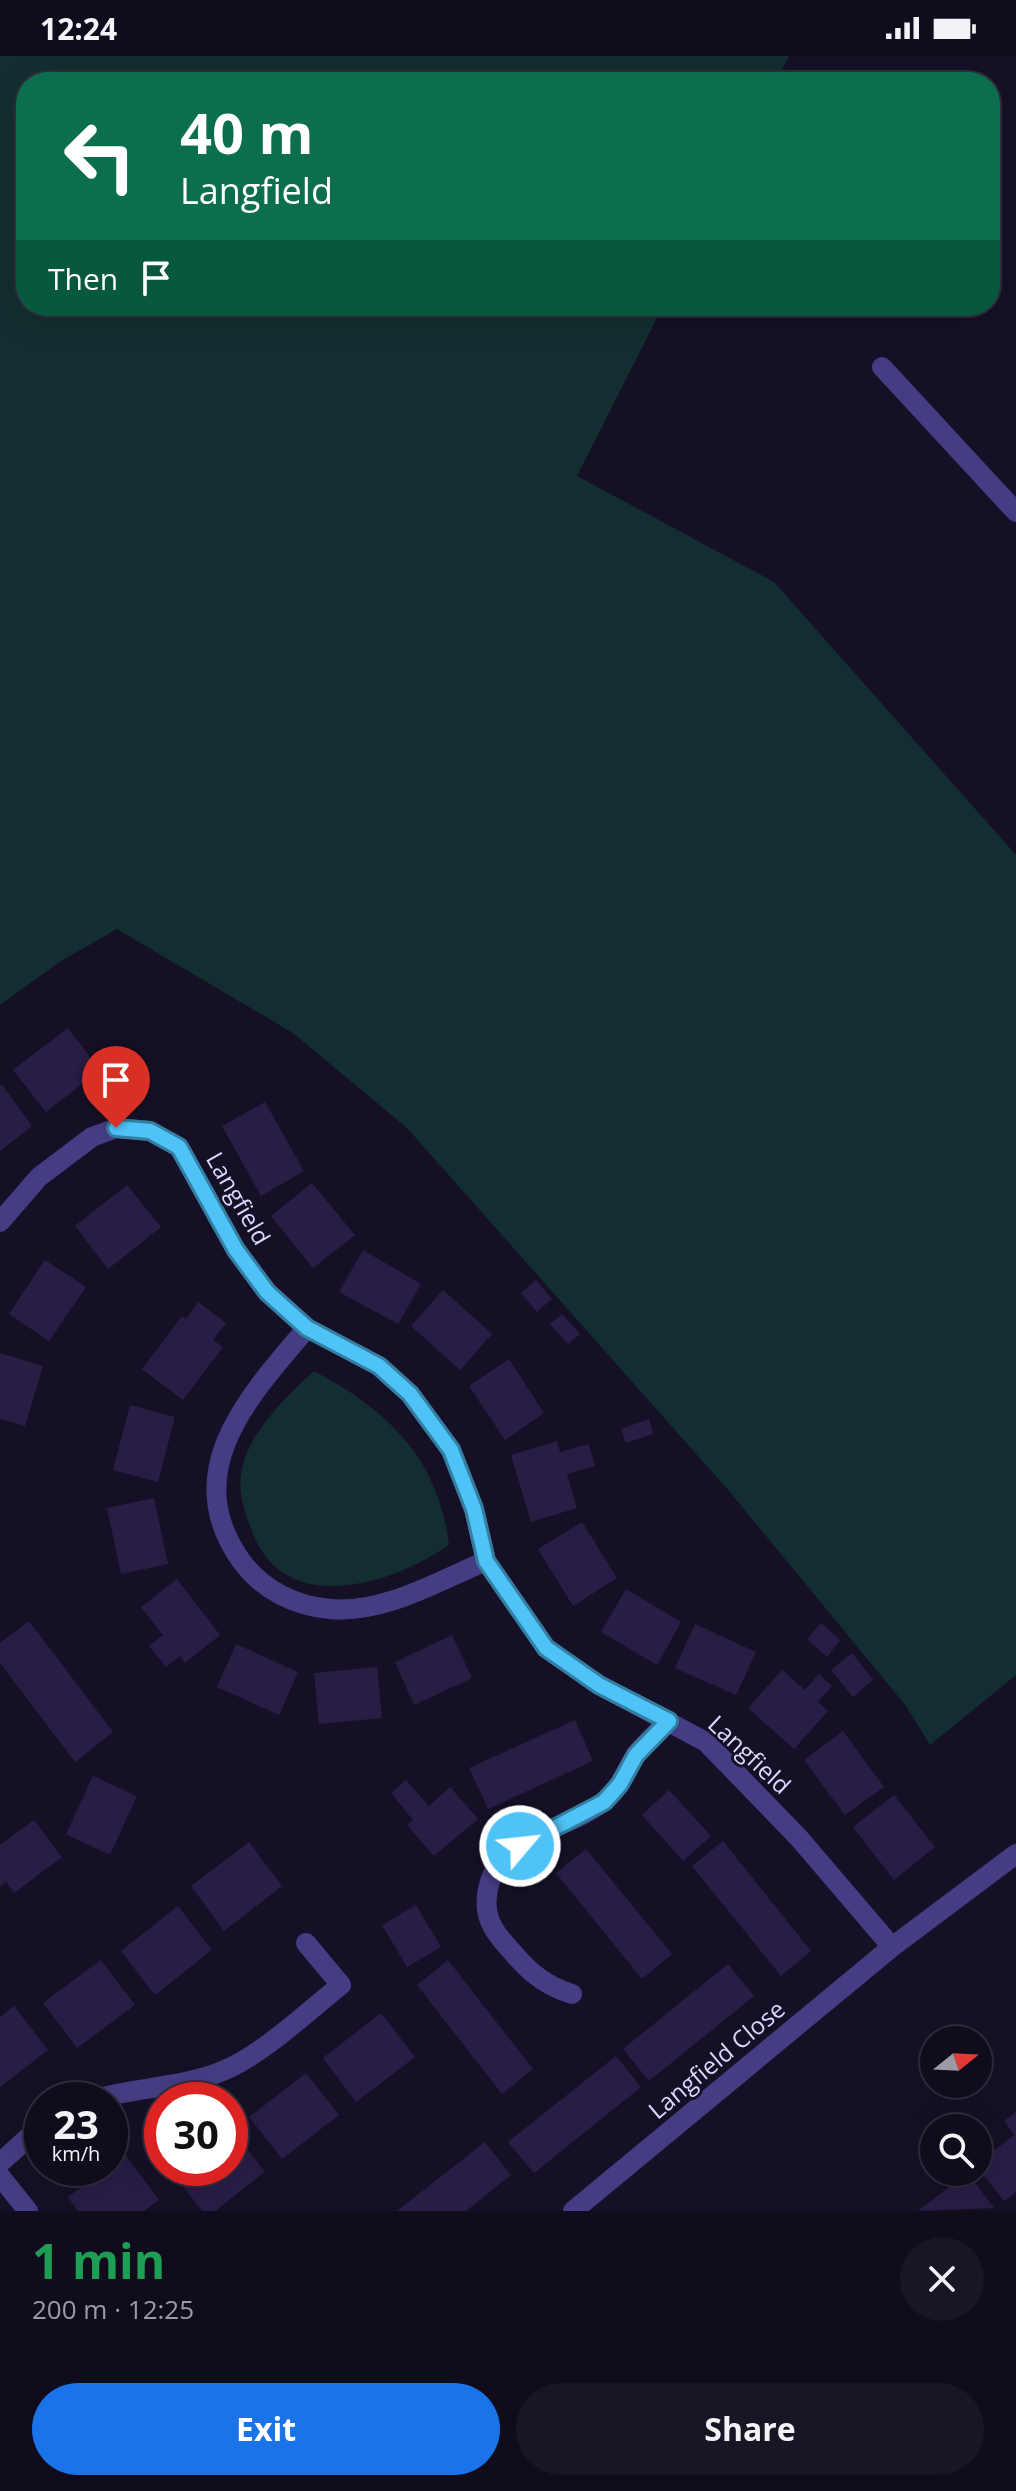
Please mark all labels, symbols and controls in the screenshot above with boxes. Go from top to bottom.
text: 12:24 [40,8,117,49]
text: 40 m [180,94,314,170]
icon: left [48,104,152,208]
text: Langfield [180,166,333,215]
icon: arrive [134,256,178,300]
text: Then [48,258,118,299]
pin [82,1046,150,1128]
icon: arrive [94,1058,138,1102]
street label: Langfield [199,1146,279,1250]
street label: Langfield [701,1707,799,1801]
position arrow [478,1804,562,1888]
street label: Langfield Close [641,1992,791,2126]
north arrow [920,2026,992,2098]
map controls [920,2026,992,2186]
speed limit sign: 30 [144,2082,248,2186]
text: 23 [53,2096,99,2151]
button: search [920,2114,992,2186]
text: km/h [52,2140,100,2167]
text: 1 min [32,2228,165,2293]
button: close [900,2237,984,2321]
text: 200 m · 12:25 [32,2291,194,2327]
button: Exit [32,2383,500,2475]
button: Share [516,2383,984,2475]

